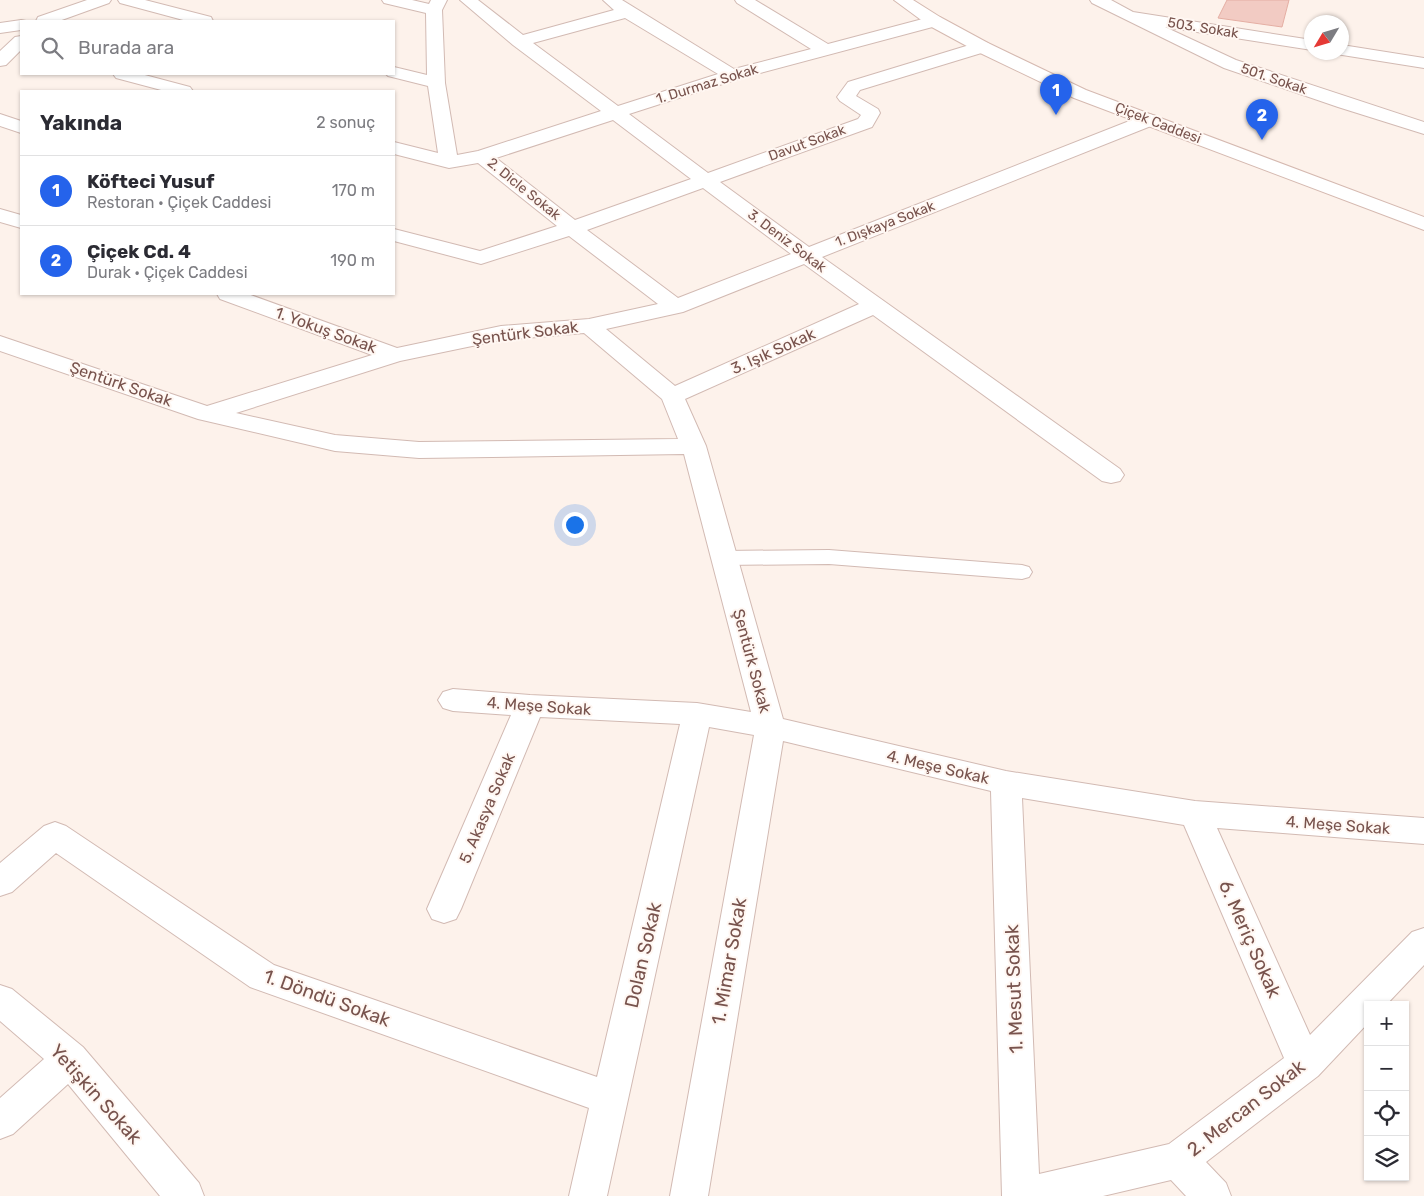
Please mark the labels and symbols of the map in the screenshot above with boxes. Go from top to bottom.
street label: 503. Sokak [1166,14,1240,42]
north arrow [1304,15,1349,60]
street label: 1. Durmaz Sokak [654,60,761,108]
street label: 501. Sokak [1239,60,1310,99]
pin: 1 [1040,74,1072,115]
street label: Çiçek Caddesi [1113,99,1203,147]
pin: 2 [1246,99,1278,140]
street label: Davut Sokak [766,121,849,165]
street label: 2. Dicle Sokak [484,154,565,224]
street label: 1. Dışkaya Sokak [833,197,938,251]
street label: 3. Deniz Sokak [744,206,830,277]
street label: 1. Yokuş Sokak [273,303,380,357]
street label: Şentürk Sokak [471,317,580,349]
street label: 3. Işık Sokak [728,324,819,378]
street label: Şentürk Sokak [67,358,175,411]
your location [562,512,588,538]
street label: Şentürk Sokak [729,607,775,716]
street label: 4. Meşe Sokak [486,693,593,719]
street label: 4. Meşe Sokak [885,746,992,788]
street label: 5. Akasya Sokak [455,749,519,866]
street label: 4. Meşe Sokak [1285,812,1392,838]
street label: 6. Meriç Sokak [1214,877,1286,1002]
street label: 1. Mimar Sokak [706,895,752,1026]
street label: Dolan Sokak [620,900,666,1010]
street label: 1. Mesut Sokak [1000,924,1028,1054]
street label: 1. Döndü Sokak [261,964,394,1032]
street label: Yetişkin Sokak [45,1039,147,1149]
street label: 2. Mercan Sokak [1183,1055,1310,1161]

